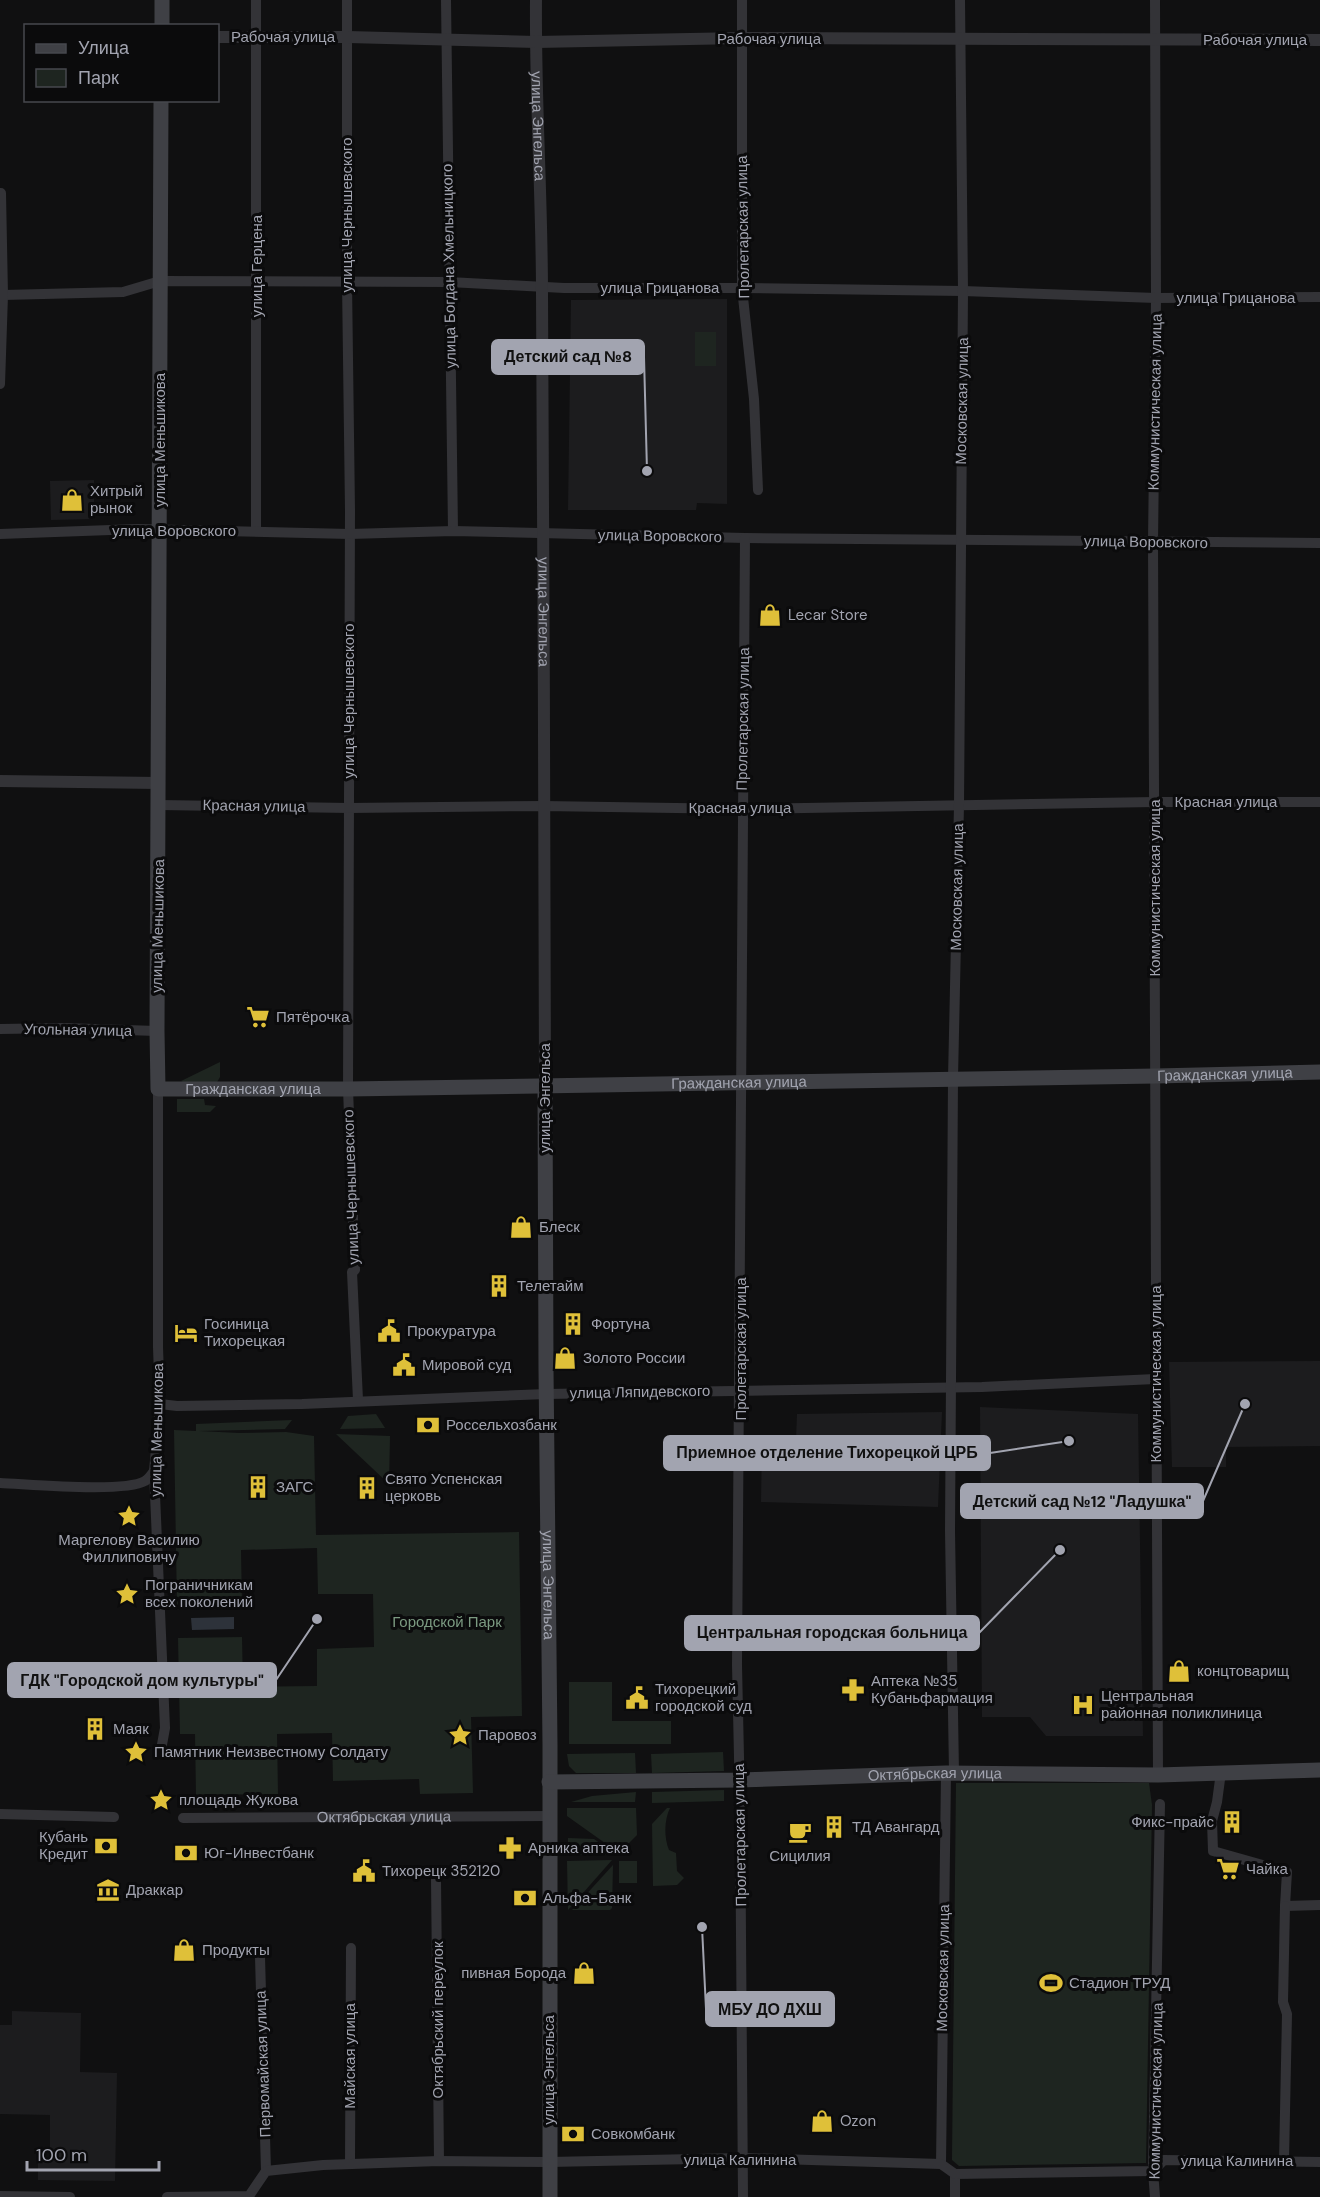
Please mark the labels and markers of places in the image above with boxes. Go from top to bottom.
callout: Детский сад №8 [492,340,644,374]
place label: Хитрый рынок [90,481,143,518]
shop icon: Хитрый рынок [59,487,85,513]
shop icon: Lecar Store [757,602,783,628]
place label: Lecar Store [788,605,867,625]
supermarket icon: Пятёрочка [245,1004,271,1030]
place label: Пятёрочка [276,1007,350,1027]
shop icon: Блеск [508,1214,534,1240]
place label: Блеск [539,1217,580,1237]
building icon: Телетайм [486,1273,512,1299]
place label: Телетайм [517,1276,584,1296]
building icon: Фортуна [560,1311,586,1337]
place label: Госиница Тихорецкая [204,1314,285,1351]
place label: Фортуна [591,1314,651,1334]
public building icon: Прокуратура [376,1318,402,1344]
hotel icon: Госиница Тихорецкая [173,1320,199,1346]
place label: Прокуратура [407,1321,497,1341]
shop icon: Золото России [552,1345,578,1371]
place label: Золото России [583,1348,686,1368]
public building icon: Мировой суд [391,1352,417,1378]
place label: Мировой суд [422,1355,512,1375]
bank icon: Россельхозбанк [415,1412,441,1438]
place label: Россельхозбанк [446,1415,557,1435]
callout: Приемное отделение Тихорецкой ЦРБ [664,1436,990,1470]
place label: Свято Успенская церковь [385,1469,502,1506]
building icon: ЗАГС [245,1474,271,1500]
building icon: Свято Успенская церковь [354,1475,380,1501]
place label: ЗАГС [276,1477,314,1497]
callout: Детский сад №12 "Ладушка" [961,1484,1203,1518]
place icon: Маргелову Василию Филлиповичу [116,1503,142,1529]
place label: Маргелову Василию Филлиповичу [58,1530,200,1567]
place label: Пограничникам всех поколений [145,1575,253,1612]
place icon: Пограничникам всех поколений [114,1581,140,1607]
callout: Центральная городская больница [685,1616,979,1650]
shop icon: концтоварищ [1166,1658,1192,1684]
place label: концтоварищ [1197,1661,1289,1681]
callout: ГДК "Городской дом культуры" [8,1663,276,1697]
place label: Аптека №35 Кубаньфармация [871,1671,993,1708]
pharmacy icon: Аптека №35 Кубаньфармация [840,1677,866,1703]
place label: Тихорецкий городской суд [655,1679,752,1716]
public building icon: Тихорецкий городской суд [624,1685,650,1711]
place label: Центральная районная поликлиница [1101,1686,1263,1723]
hospital icon: Центральная районная поликлиница [1070,1692,1096,1718]
building icon: Маяк [82,1716,108,1742]
place label: Маяк [113,1719,149,1739]
place icon: Паровоз [447,1722,473,1748]
place label: Паровоз [478,1725,537,1745]
place icon: Памятник Неизвестному Солдату [123,1739,149,1765]
place label: Памятник Неизвестному Солдату [154,1742,389,1762]
place icon: площадь Жукова [148,1787,174,1813]
place label: площадь Жукова [179,1790,299,1810]
building icon: Фикс-прайс [1219,1809,1245,1835]
place label: Фикс-прайс [1131,1812,1214,1832]
building icon: ТД Авангард [821,1814,847,1840]
place label: ТД Авангард [852,1817,940,1837]
cafe icon: Сицилия [787,1819,813,1845]
place label: Кубань Кредит [39,1827,88,1864]
bank icon: Кубань Кредит [93,1833,119,1859]
pharmacy icon: Арника аптека [497,1835,523,1861]
place label: Арника аптека [528,1838,630,1858]
bank icon: Юг-Инвестбанк [173,1840,199,1866]
place label: Юг-Инвестбанк [204,1843,314,1863]
place label: Сицилия [769,1846,831,1866]
supermarket icon: Чайка [1215,1856,1241,1882]
public building icon: Тихорецк 352120 [351,1858,377,1884]
place label: Чайка [1246,1859,1289,1879]
place label: Тихорецк 352120 [382,1861,500,1881]
museum icon: Драккар [95,1877,121,1903]
place label: Драккар [126,1880,183,1900]
bank icon: Альфа-Банк [512,1885,538,1911]
place label: Альфа-Банк [543,1888,632,1908]
shop icon: Продукты [171,1937,197,1963]
place label: Продукты [202,1940,270,1960]
shop icon: пивная Борода [571,1960,597,1986]
place label: пивная Борода [461,1963,567,1983]
sports icon: Стадион ТРУД [1038,1970,1064,1996]
place label: Стадион ТРУД [1069,1973,1170,1993]
callout: МБУ ДО ДХШ [706,1992,834,2026]
shop icon: Ozon [809,2108,835,2134]
place label: Ozon [840,2111,876,2131]
bank icon: Совкомбанк [560,2121,586,2147]
place label: Совкомбанк [591,2124,675,2144]

